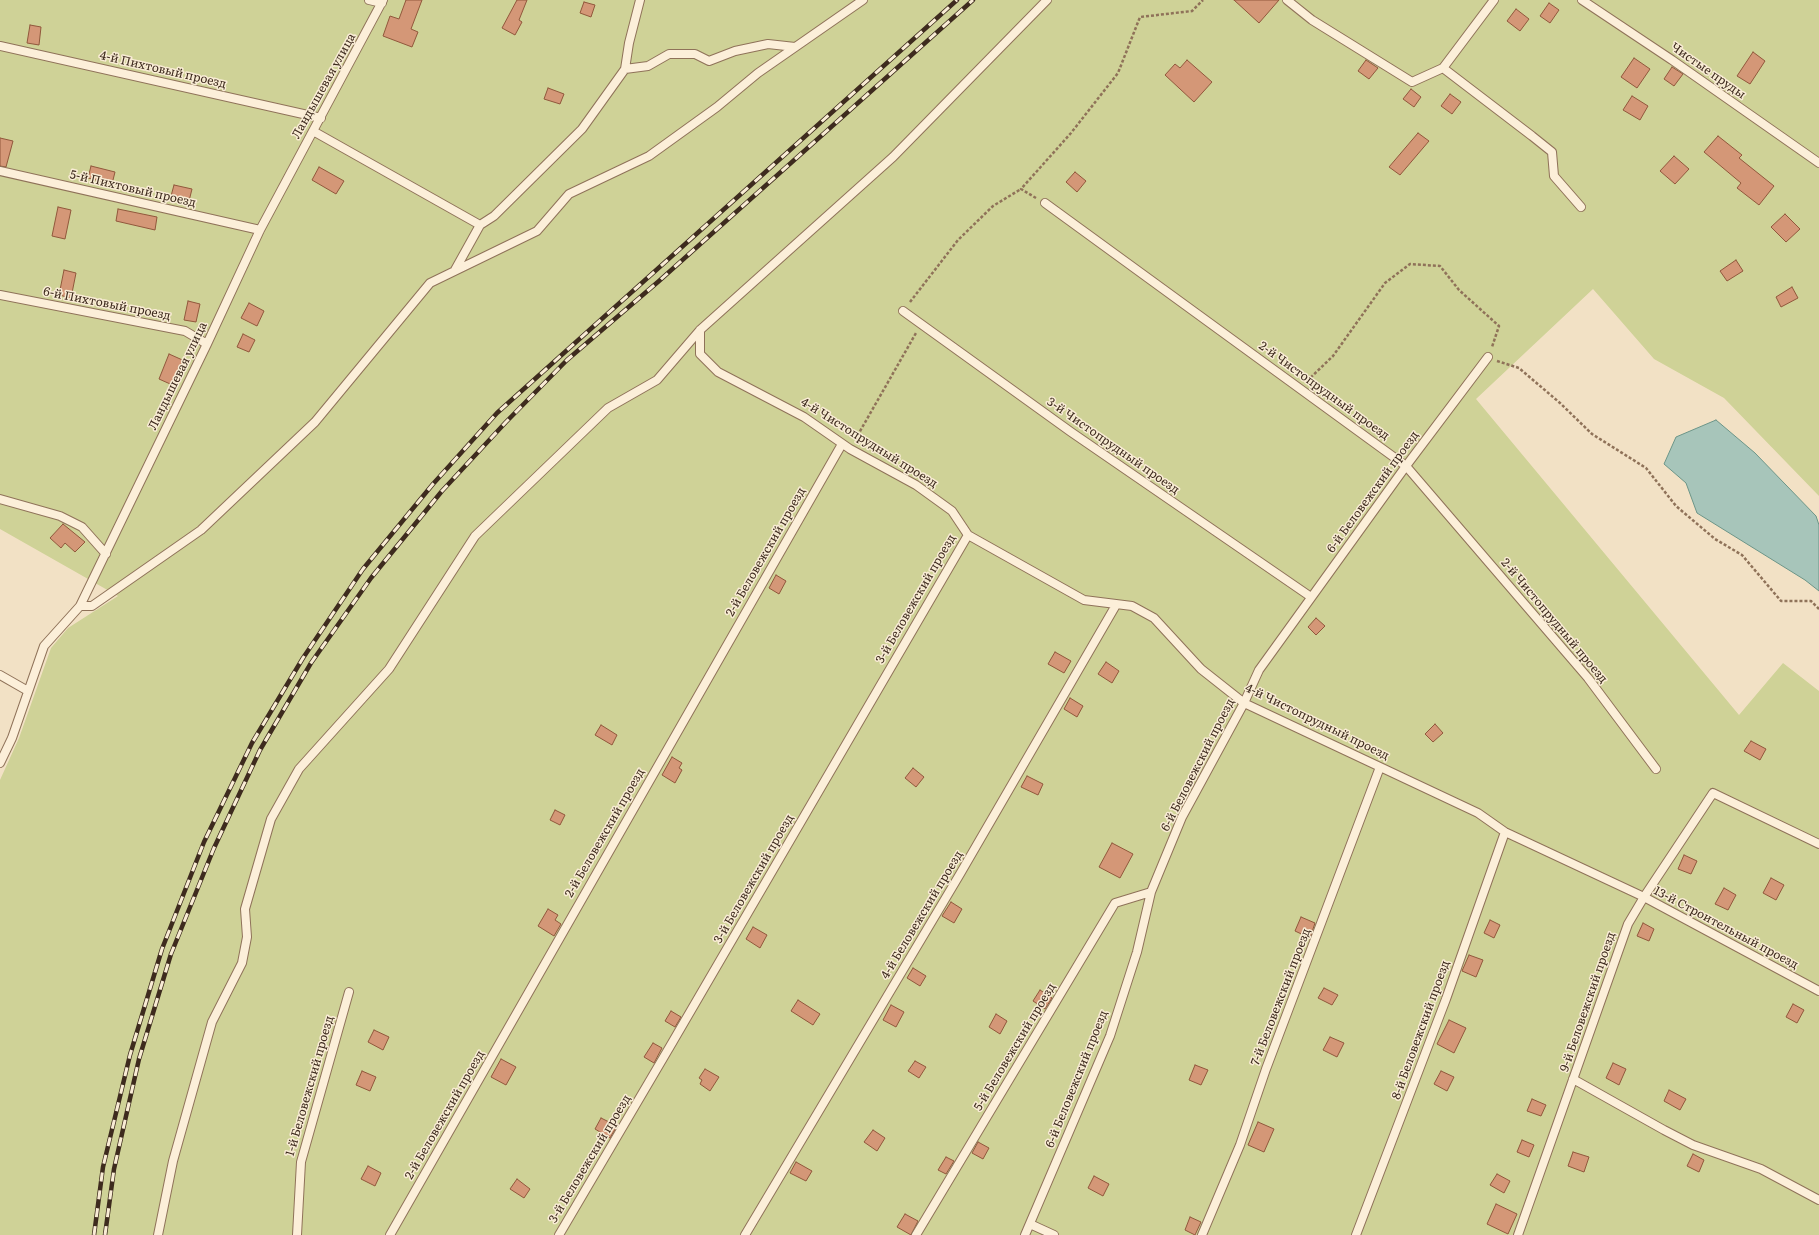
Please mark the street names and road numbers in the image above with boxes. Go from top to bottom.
street label: Ландышевая улица [289,31,359,141]
street label: Чистые пруды [1668,40,1748,102]
street label: 4-й Пихтовый проезд [98,48,228,92]
street label: 5-й Пихтовый проезд [68,167,198,211]
street label: 6-й Пихтовый проезд [42,285,172,323]
street label: Ландышевая улица [146,320,210,432]
street label: 2-й Чистопрудный проезд [1256,339,1392,443]
street label: 4-й Чистопрудный проезд [798,395,940,491]
street label: 3-й Чистопрудный проезд [1044,395,1182,497]
street label: 6-й Беловежский проезд [1324,428,1422,556]
street label: 2-й Беловежский проезд [723,485,809,619]
street label: 3-й Беловежский проезд [873,532,959,666]
street label: 2-й Чистопрудный проезд [1498,556,1610,686]
street label: 4-й Чистопрудный проезд [1243,681,1391,763]
street label: 6-й Беловежский проезд [1158,696,1238,834]
street label: 2-й Беловежский проезд [562,766,648,900]
street label: 3-й Беловежский проезд [711,812,797,946]
street label: 4-й Беловежский проезд [878,848,966,982]
street label: 13-й Строительный проезд [1651,884,1801,972]
street label: 7-й Беловежский проезд [1248,926,1314,1068]
street label: 9-й Беловежский проезд [1557,930,1619,1074]
street label: 8-й Беловежский проезд [1389,958,1453,1102]
street label: 5-й Беловежский проезд [971,981,1059,1113]
street label: 6-й Беловежский проезд [1043,1008,1111,1150]
street label: 1-й Беловежский проезд [283,1014,337,1158]
street label: 2-й Беловежский проезд [402,1048,488,1182]
street label: 3-й Беловежский проезд [546,1092,634,1226]

